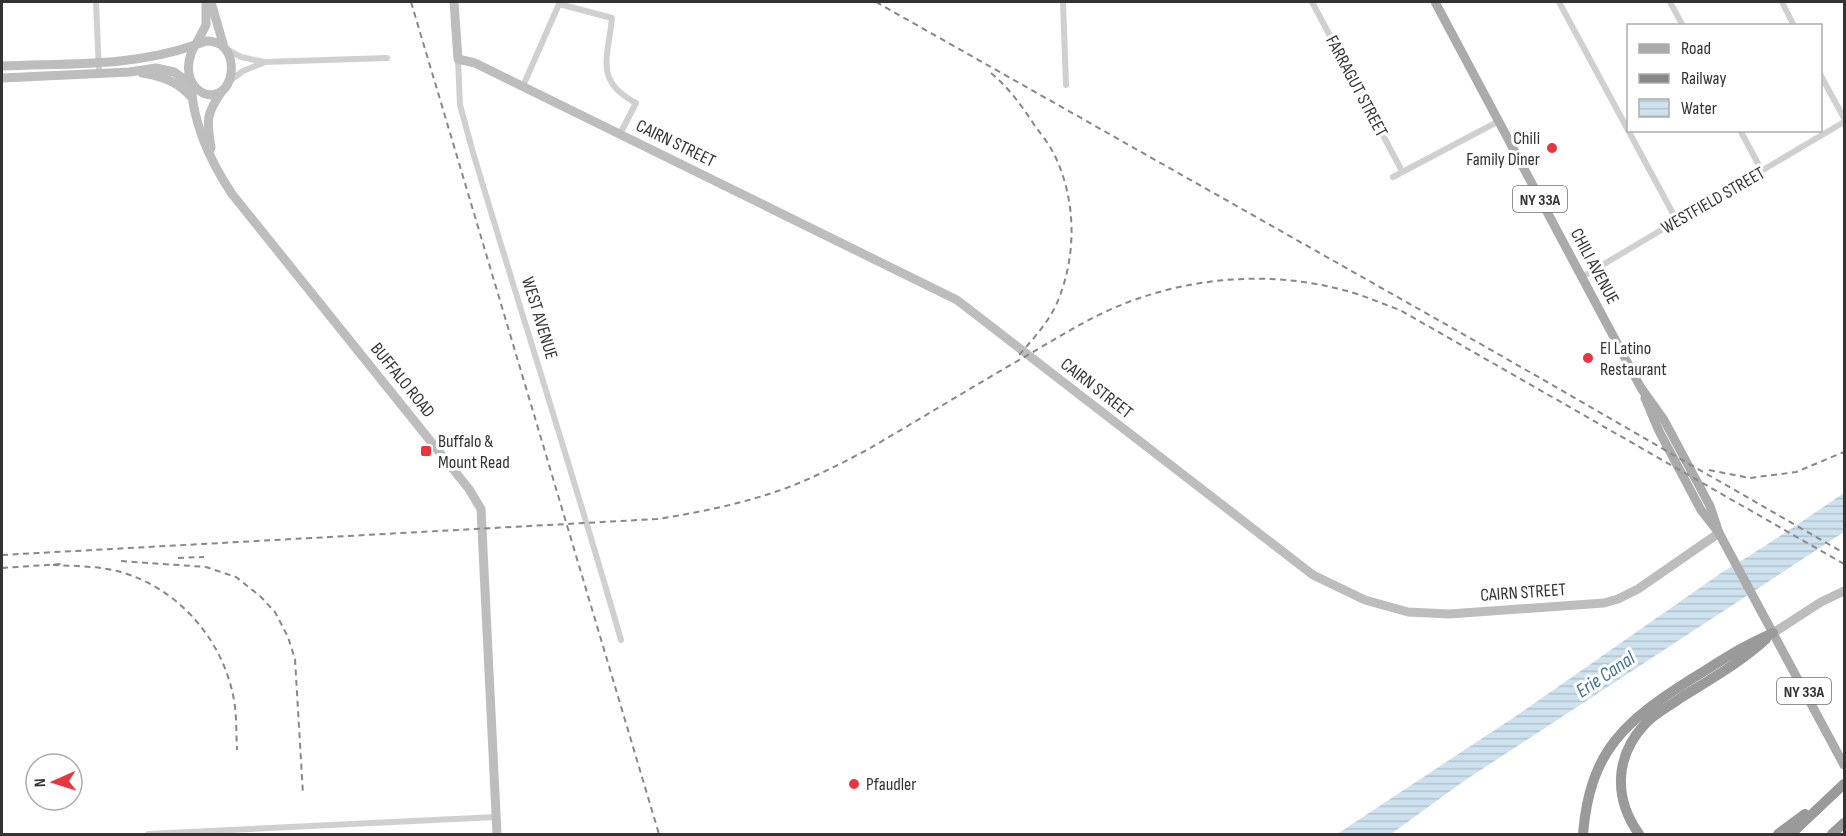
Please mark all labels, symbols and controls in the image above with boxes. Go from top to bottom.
legend [1627,24,1822,132]
street label: FARRAGUT STREET [1321,32,1392,141]
text: Road [1681,38,1711,59]
text: Railway [1681,68,1726,89]
text: Water [1681,98,1717,119]
street label: CAIRN STREET [633,115,719,172]
place label: Chili Family Diner [1466,128,1540,170]
marker: Chili Family Diner [1545,141,1559,155]
street label: WESTFIELD STREET [1658,162,1769,238]
road number: NY 33A [1513,186,1567,212]
street label: CHILI AVENUE [1566,225,1623,308]
street label: WEST AVENUE [517,274,562,362]
place label: El Latino Restaurant [1600,338,1667,380]
street label: BUFFALO ROAD [366,339,439,422]
marker: El Latino Restaurant [1581,351,1595,365]
street label: CAIRN STREET [1056,354,1137,423]
place label: Buffalo & Mount Read [438,431,510,473]
marker: Buffalo & Mount Read [419,444,433,458]
street label: CAIRN STREET [1480,579,1567,606]
water label: Erie Canal [1572,646,1641,703]
road number: NY 33A [1777,678,1831,704]
north arrow [24,752,84,812]
place label: Pfaudler [866,774,916,795]
marker: Pfaudler [847,777,861,791]
text: N [31,778,50,787]

